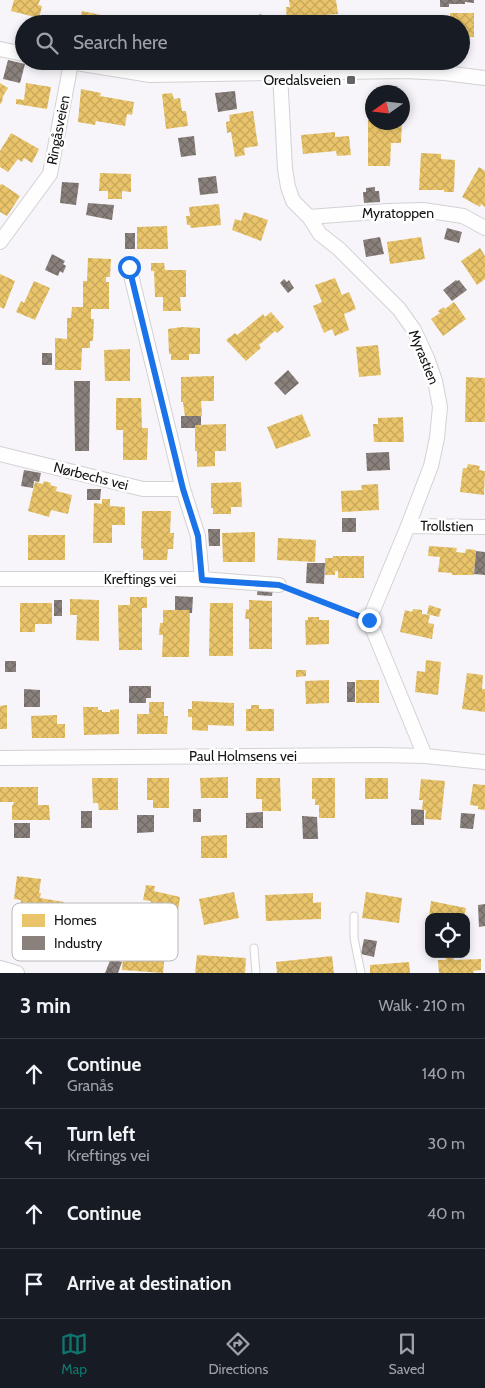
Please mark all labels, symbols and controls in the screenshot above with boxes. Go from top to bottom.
search box [15,15,470,70]
icon: search [33,29,61,57]
text: Search here [73,31,167,54]
place label: Oredalsveien [263,71,341,89]
marker: Oredalsveien [345,74,357,86]
north arrow [365,85,410,130]
street label: Ringåsveien [42,94,74,166]
street label: Myratoppen [362,204,434,222]
route start [118,256,141,279]
street label: Myrastien [405,327,443,387]
street label: Nørbechs vei [52,458,130,494]
street label: Trollstien [420,517,474,535]
street label: Kreftings vei [104,570,176,588]
route end [358,609,381,632]
street label: Paul Holmsens vei [189,747,297,765]
legend [12,903,178,961]
text: Homes [54,911,97,929]
map controls [425,913,470,958]
button: locate [425,913,470,958]
text: Industry [54,934,102,952]
text: 3 min [20,993,71,1018]
text: Walk · 210 m [378,996,465,1015]
text: Continue [67,1053,141,1076]
icon: ahead [20,1060,48,1088]
text: 140 m [422,1064,465,1083]
text: Granås [67,1076,114,1095]
text: Turn left [67,1123,135,1146]
icon: left [20,1130,48,1158]
text: 30 m [428,1134,465,1153]
text: Kreftings vei [67,1146,150,1165]
icon: ahead [20,1200,48,1228]
text: Continue [67,1202,141,1225]
text: 40 m [427,1204,465,1223]
icon: arrive [20,1270,48,1298]
text: Arrive at destination [67,1272,231,1295]
tab: Map [60,1330,88,1378]
tab: Directions [208,1330,268,1378]
tab: Saved [388,1330,425,1378]

